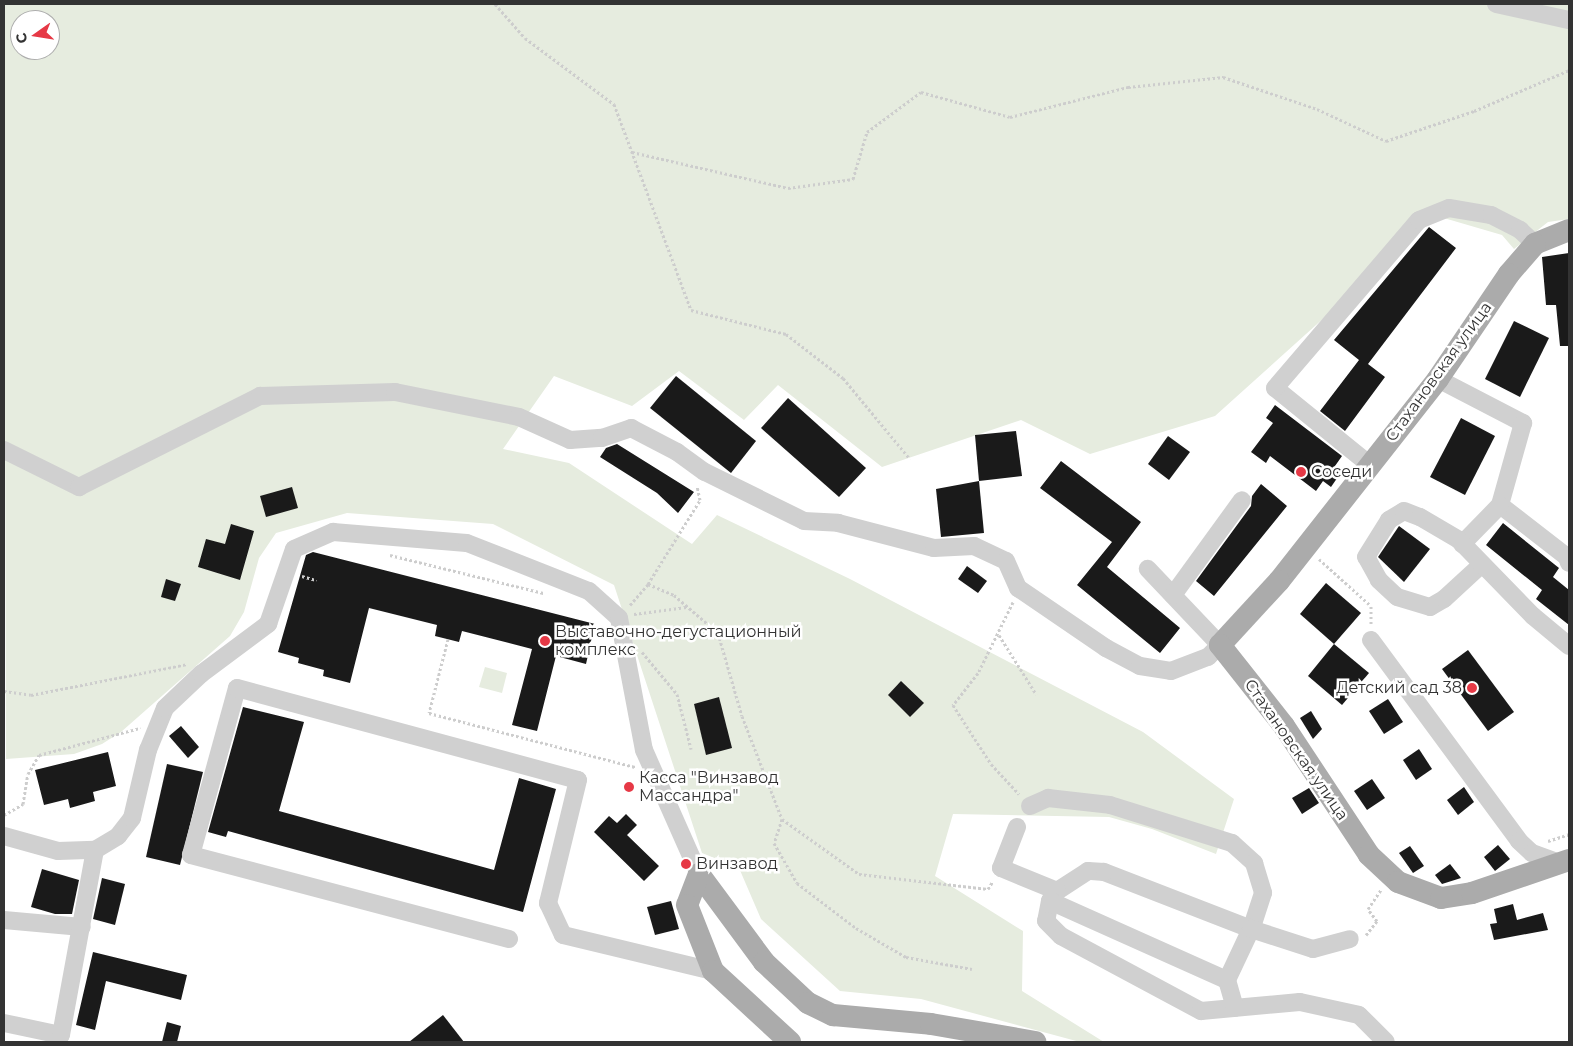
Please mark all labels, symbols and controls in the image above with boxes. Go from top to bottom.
north arrow [10,10,60,60]
text: С [11,31,31,45]
street label: Стахановская улица [1382,299,1496,445]
place label: Соседи [1311,462,1372,482]
marker: Соседи [1295,466,1307,478]
place label: Выставочно-дегустационный комплекс [555,622,801,660]
marker: Выставочно-дегустационный комплекс [539,635,551,647]
street label: Стахановская улица [1240,676,1352,824]
place label: Детский сад 38 [1336,678,1462,698]
marker: Детский сад 38 [1466,682,1478,694]
place label: Касса "Винзавод Массандра" [639,768,779,806]
marker: Касса "Винзавод Массандра" [623,781,635,793]
place label: Винзавод [696,854,778,874]
marker: Винзавод [680,858,692,870]

